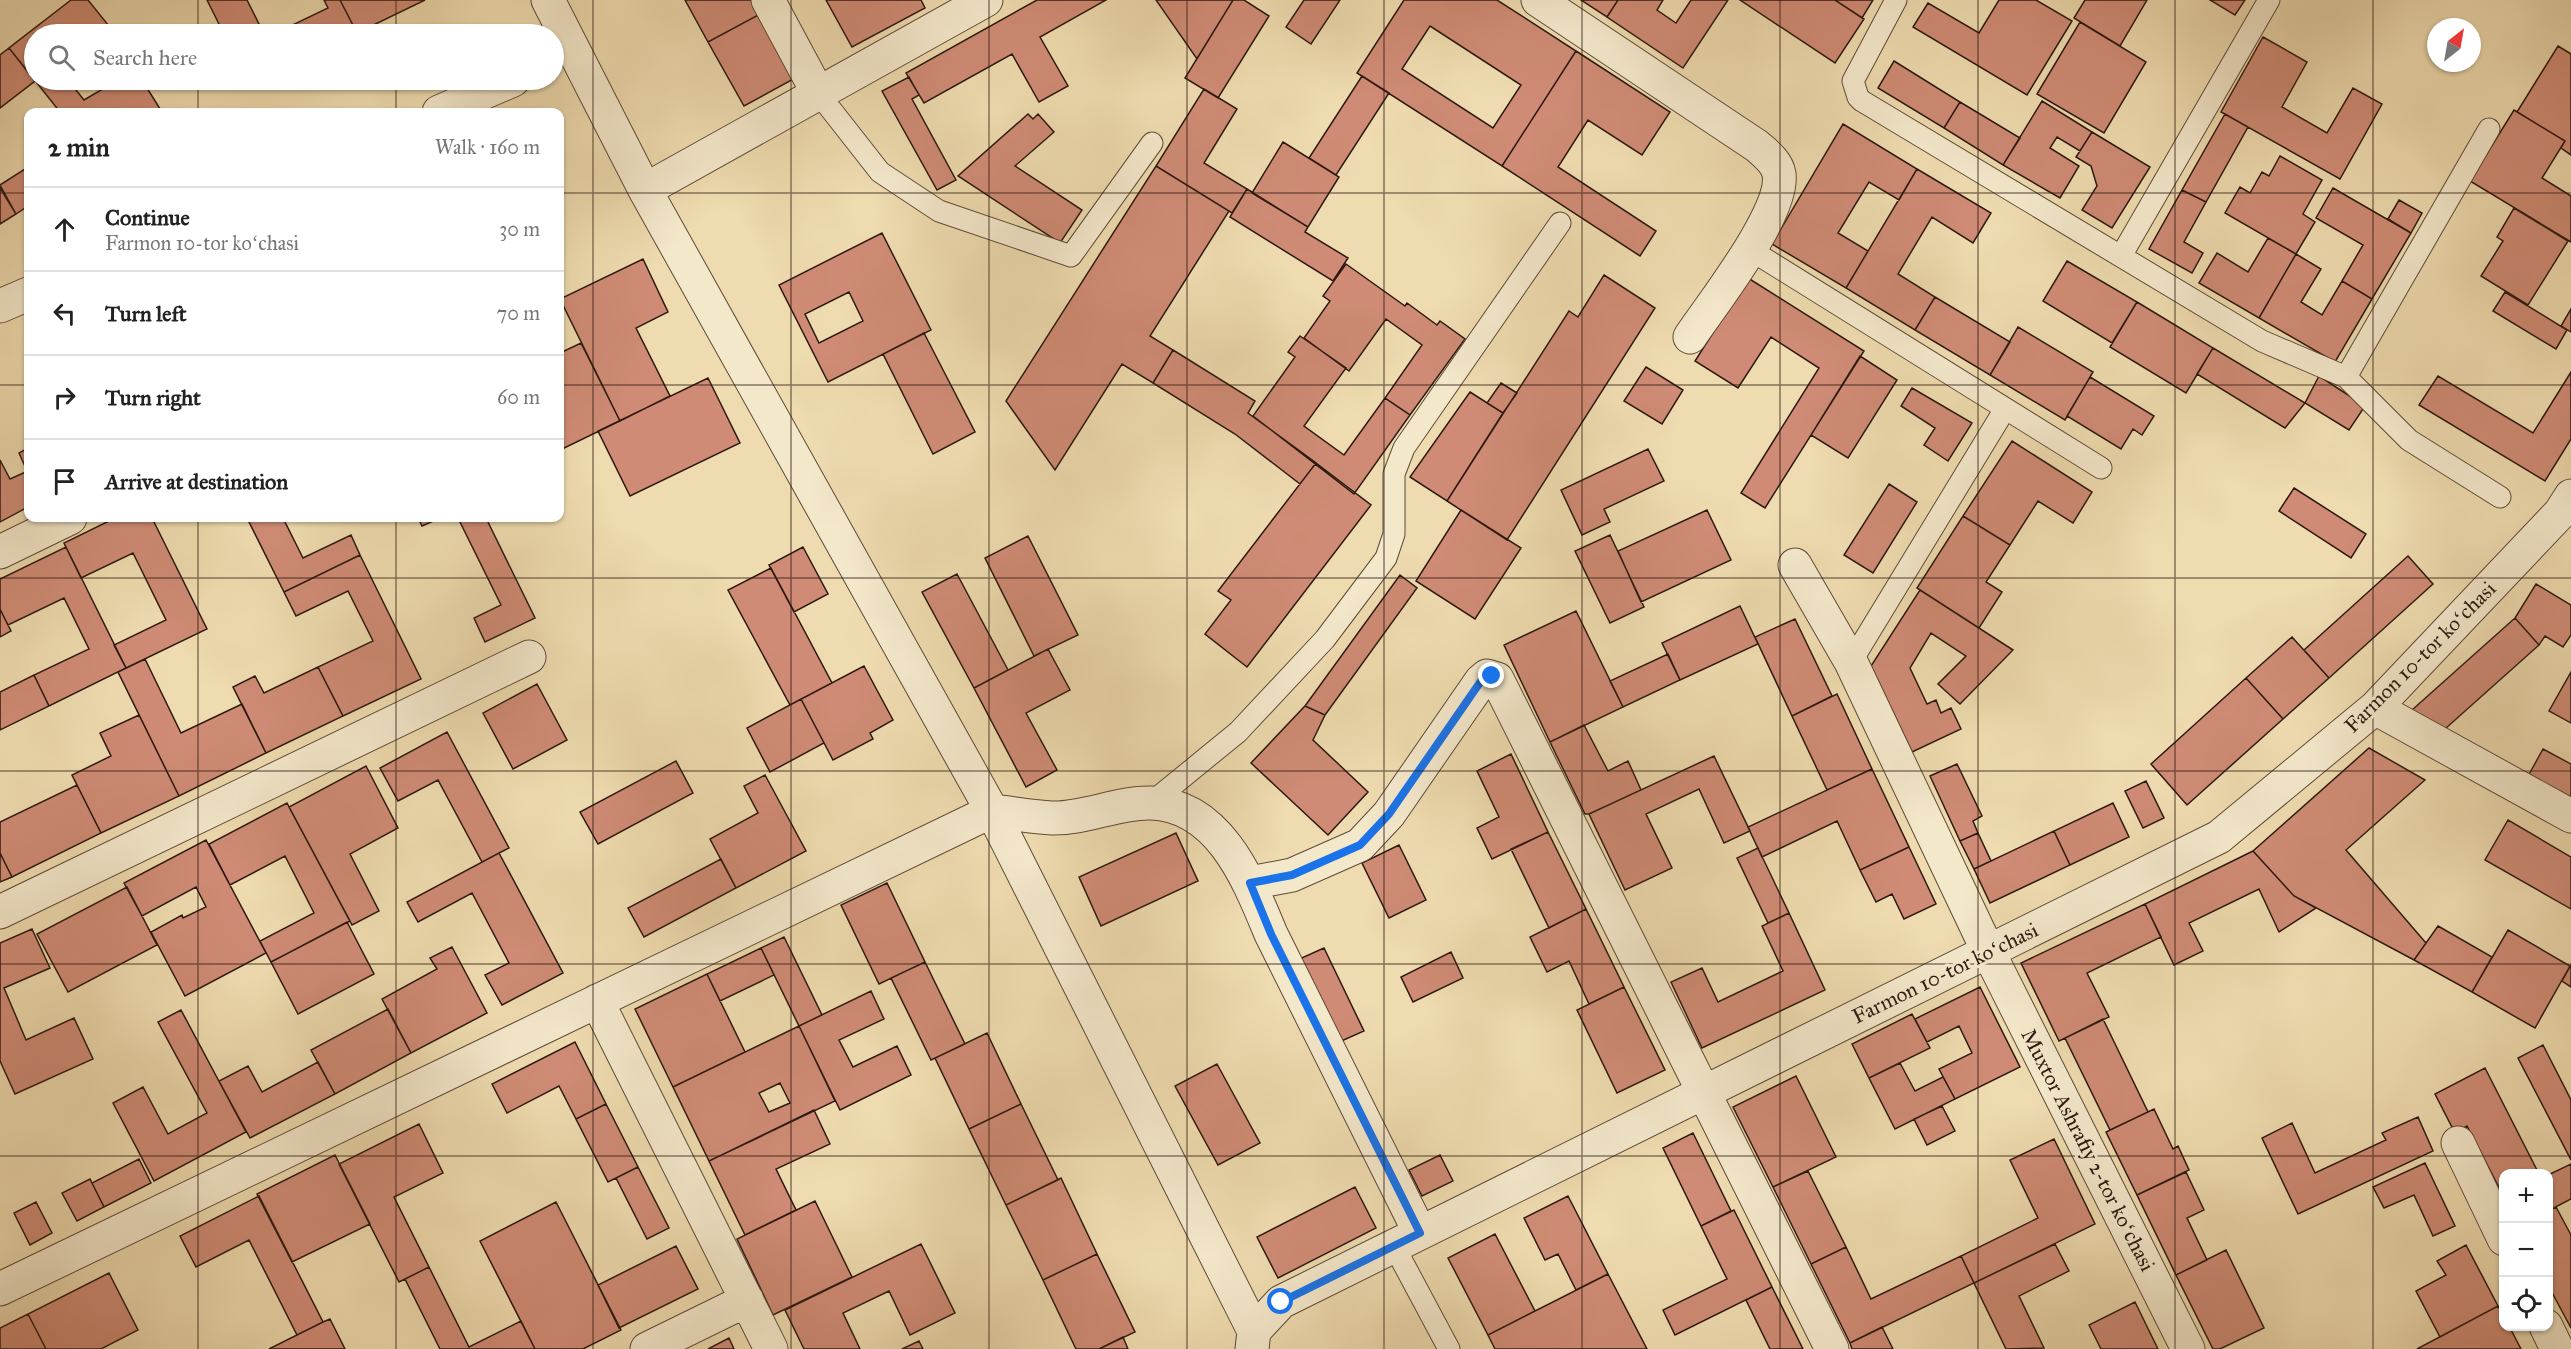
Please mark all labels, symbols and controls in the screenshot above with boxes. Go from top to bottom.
north arrow [2427,18,2481,72]
search box [24,24,564,90]
icon: search [45,41,78,74]
text: Search here [93,44,197,71]
text: 2 min [48,131,109,163]
text: Walk · 160 m [435,135,540,159]
text: Continue [105,204,190,231]
icon: ahead [48,213,81,246]
text: 30 m [499,217,540,241]
text: Farmon 10-tor koʻchasi [105,231,299,255]
icon: left [48,297,81,330]
text: Turn left [105,300,187,327]
text: 70 m [497,301,540,325]
icon: right [48,381,81,414]
text: Turn right [105,384,201,411]
text: 60 m [497,385,540,409]
icon: arrive [48,465,81,498]
text: Arrive at destination [105,468,288,495]
street label: Farmon 10-tor koʻchasi [2339,576,2501,738]
route end [1478,662,1504,688]
street label: Farmon 10-tor koʻchasi [1848,917,2042,1029]
street label: Muxtor Ashrafiy 2-tor koʻchasi [2015,1024,2161,1276]
map controls [2499,1169,2553,1331]
button: + [2499,1169,2553,1223]
button: − [2499,1223,2553,1277]
button: locate [2499,1277,2553,1331]
route start [1267,1288,1293,1314]

